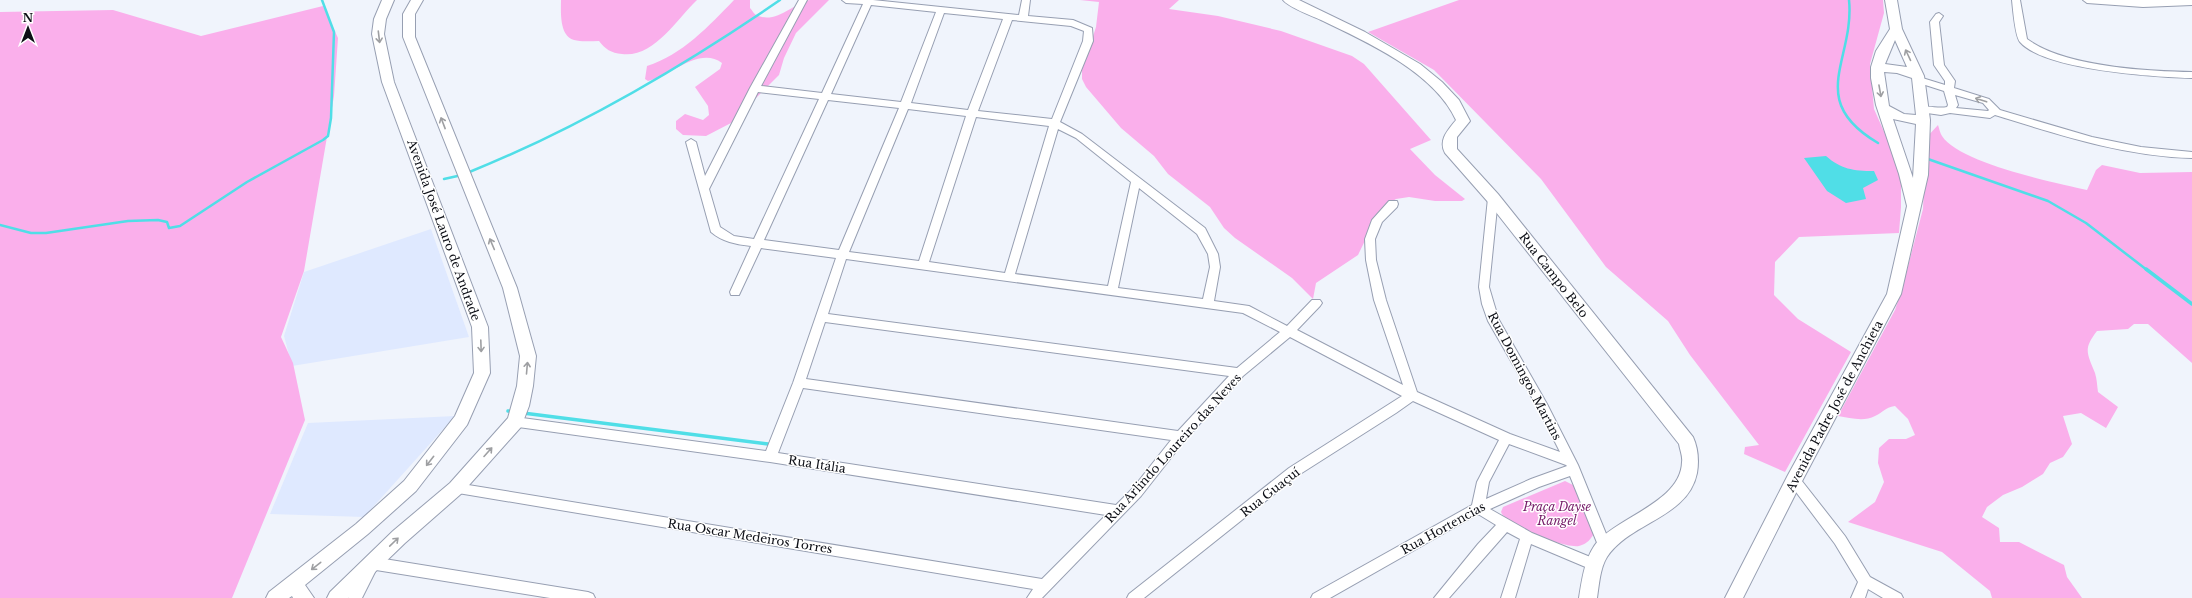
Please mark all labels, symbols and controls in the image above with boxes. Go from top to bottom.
north arrow [8,8,48,48]
text: N [23,11,34,25]
one-way arrow [375,30,383,43]
one-way arrow [1904,49,1911,61]
one-way arrow [1876,84,1884,97]
one-way arrow [1975,96,1988,103]
one-way arrow [439,118,447,130]
street label: Avenida José Lauro de Andrade [404,136,484,323]
street label: Rua Campo Belo [1516,229,1592,321]
one-way arrow [487,238,495,250]
street label: Rua Domingos Martins [1485,309,1565,443]
street label: Avenida Padre José de Anchieta [1782,317,1886,495]
one-way arrow [477,339,484,352]
one-way arrow [523,362,530,375]
street label: Rua Arlindo Loureiro das Neves [1102,370,1244,526]
one-way arrow [483,447,493,457]
street label: Rua Itália [787,452,847,476]
one-way arrow [426,455,435,466]
street label: Rua Guaçuí [1237,464,1303,520]
street label: Rua Hortencias [1398,499,1488,557]
park label: Praça Dayse Rangel [1522,499,1592,528]
street label: Rua Oscar Medeiros Torres [667,516,833,556]
one-way arrow [389,537,399,547]
one-way arrow [311,561,322,570]

